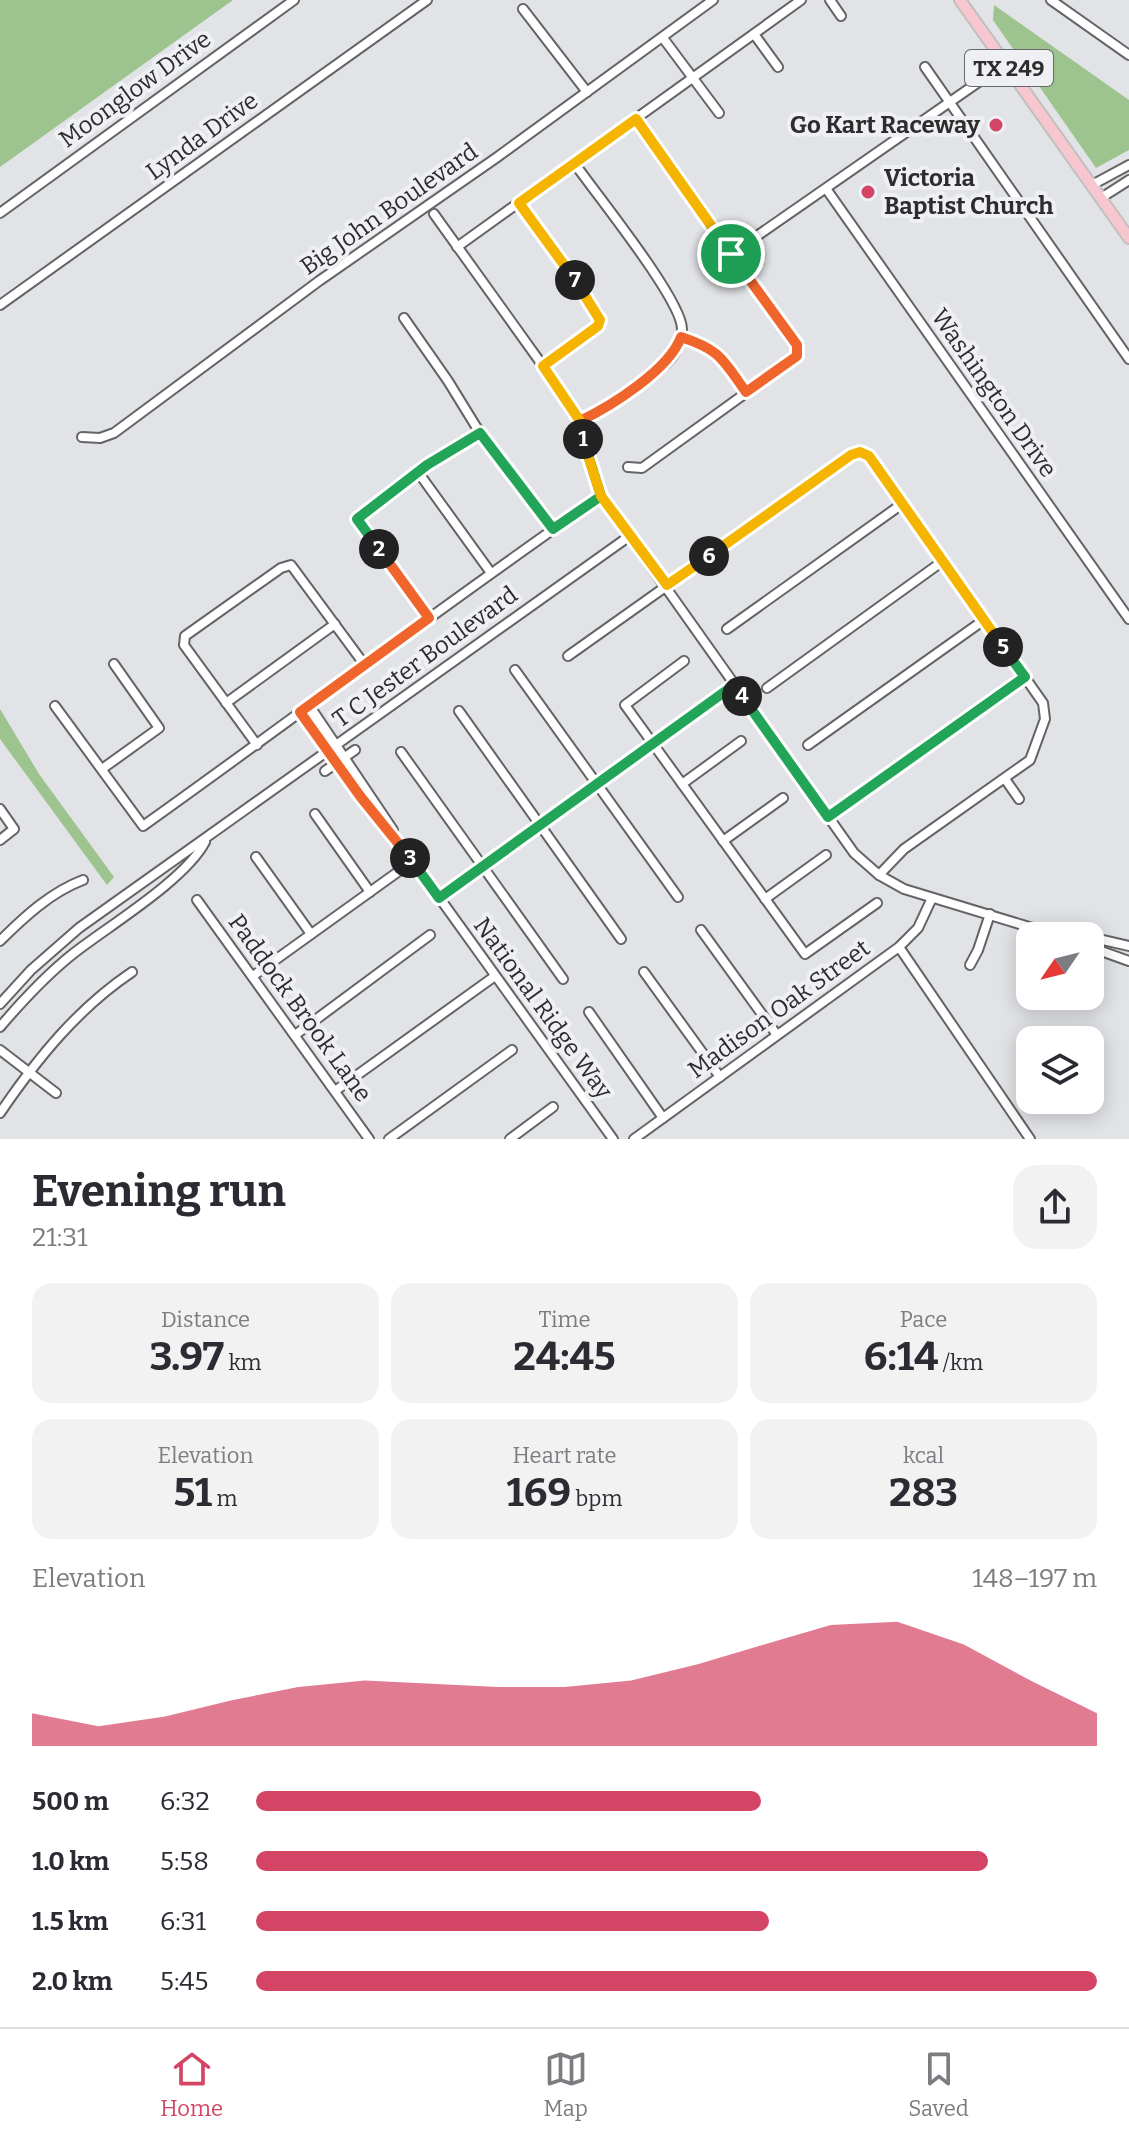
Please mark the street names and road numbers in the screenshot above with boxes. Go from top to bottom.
street label: Moonglow Drive [54,25,216,153]
road number: TX 249 [965,50,1053,86]
street label: Lynda Drive [141,86,263,186]
street label: Big John Boulevard [295,137,483,281]
street label: Washington Drive [925,303,1063,483]
street label: T C Jester Boulevard [327,581,523,733]
street label: Paddock Brook Lane [223,909,377,1107]
street label: National Ridge Way [468,912,618,1104]
street label: Madison Oak Street [683,934,875,1084]

